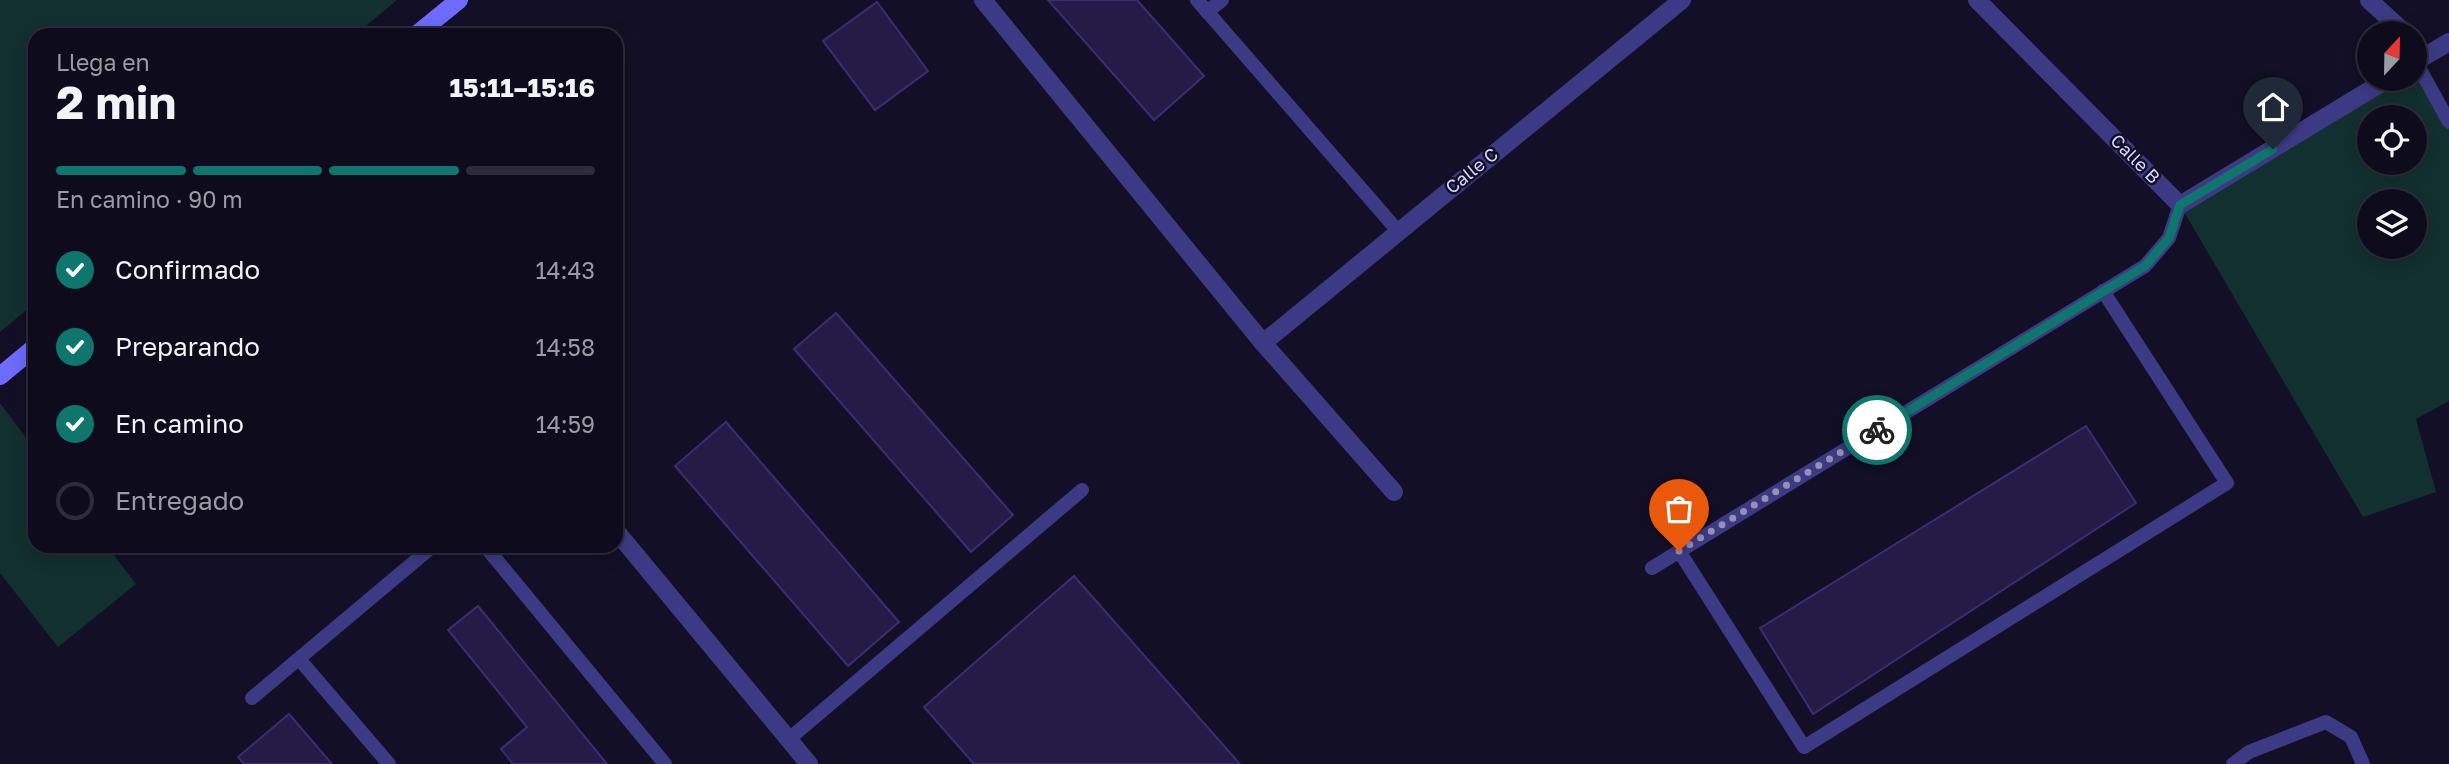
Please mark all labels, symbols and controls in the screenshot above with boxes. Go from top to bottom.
north arrow [2357,21,2427,91]
map controls [2357,21,2427,259]
text: Llega en [56,48,150,76]
text: 15:11–15:16 [449,72,595,103]
text: 2 min [56,74,176,129]
pin [2243,77,2303,149]
icon: home [2254,88,2292,126]
button: locate [2357,105,2427,175]
street label: Calle B [2106,129,2165,188]
street label: Calle C [1441,142,1502,198]
text: En camino · 90 m [56,185,243,213]
button: layers [2357,189,2427,259]
icon: check [56,251,94,289]
text: Confirmado [115,254,260,285]
text: 14:43 [535,256,595,284]
icon: check [56,328,94,366]
text: Preparando [115,331,260,362]
text: 14:58 [536,333,595,361]
courier [1842,395,1912,465]
icon: check [56,405,94,443]
text: En camino [115,408,244,439]
text: 14:59 [536,410,595,438]
icon: bike [1858,411,1896,449]
pin [1649,479,1709,551]
text: Entregado [115,485,244,516]
icon: bag [1660,490,1698,528]

